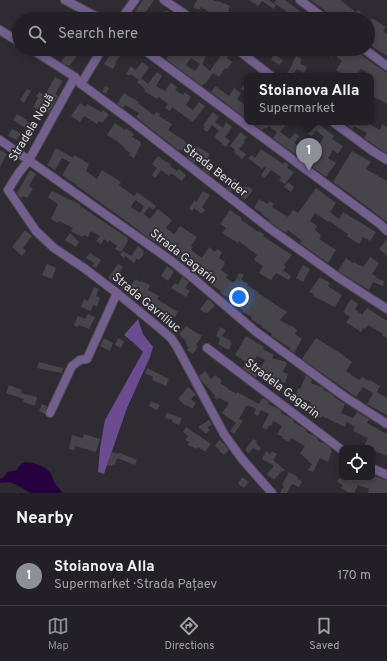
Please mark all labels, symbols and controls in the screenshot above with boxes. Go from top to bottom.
search box [12,12,375,56]
icon: search [26,23,48,45]
text: Search here [58,25,138,44]
popup [244,73,374,125]
text: Stoianova Alla [259,82,359,101]
street label: Stradela Nouă [6,91,58,165]
text: Supermarket [259,101,335,117]
pin: 1 [296,138,322,171]
street label: Strada Bender [180,141,251,201]
street label: Strada Gagarin [146,226,220,288]
street label: Strada Gavriliuc [108,269,184,337]
your location [229,287,249,307]
street label: Stradela Gagarin [241,356,323,422]
map controls [339,445,375,481]
button: locate [339,445,375,481]
text: Nearby [16,508,73,530]
text: Stoianova Alla [54,558,155,577]
text: 1 [26,568,32,584]
text: 170 m [337,568,371,584]
text: Supermarket · Strada Pațaev [54,577,217,593]
tab: Map [47,615,69,653]
tab: Directions [164,615,214,653]
tab: Saved [309,615,340,653]

